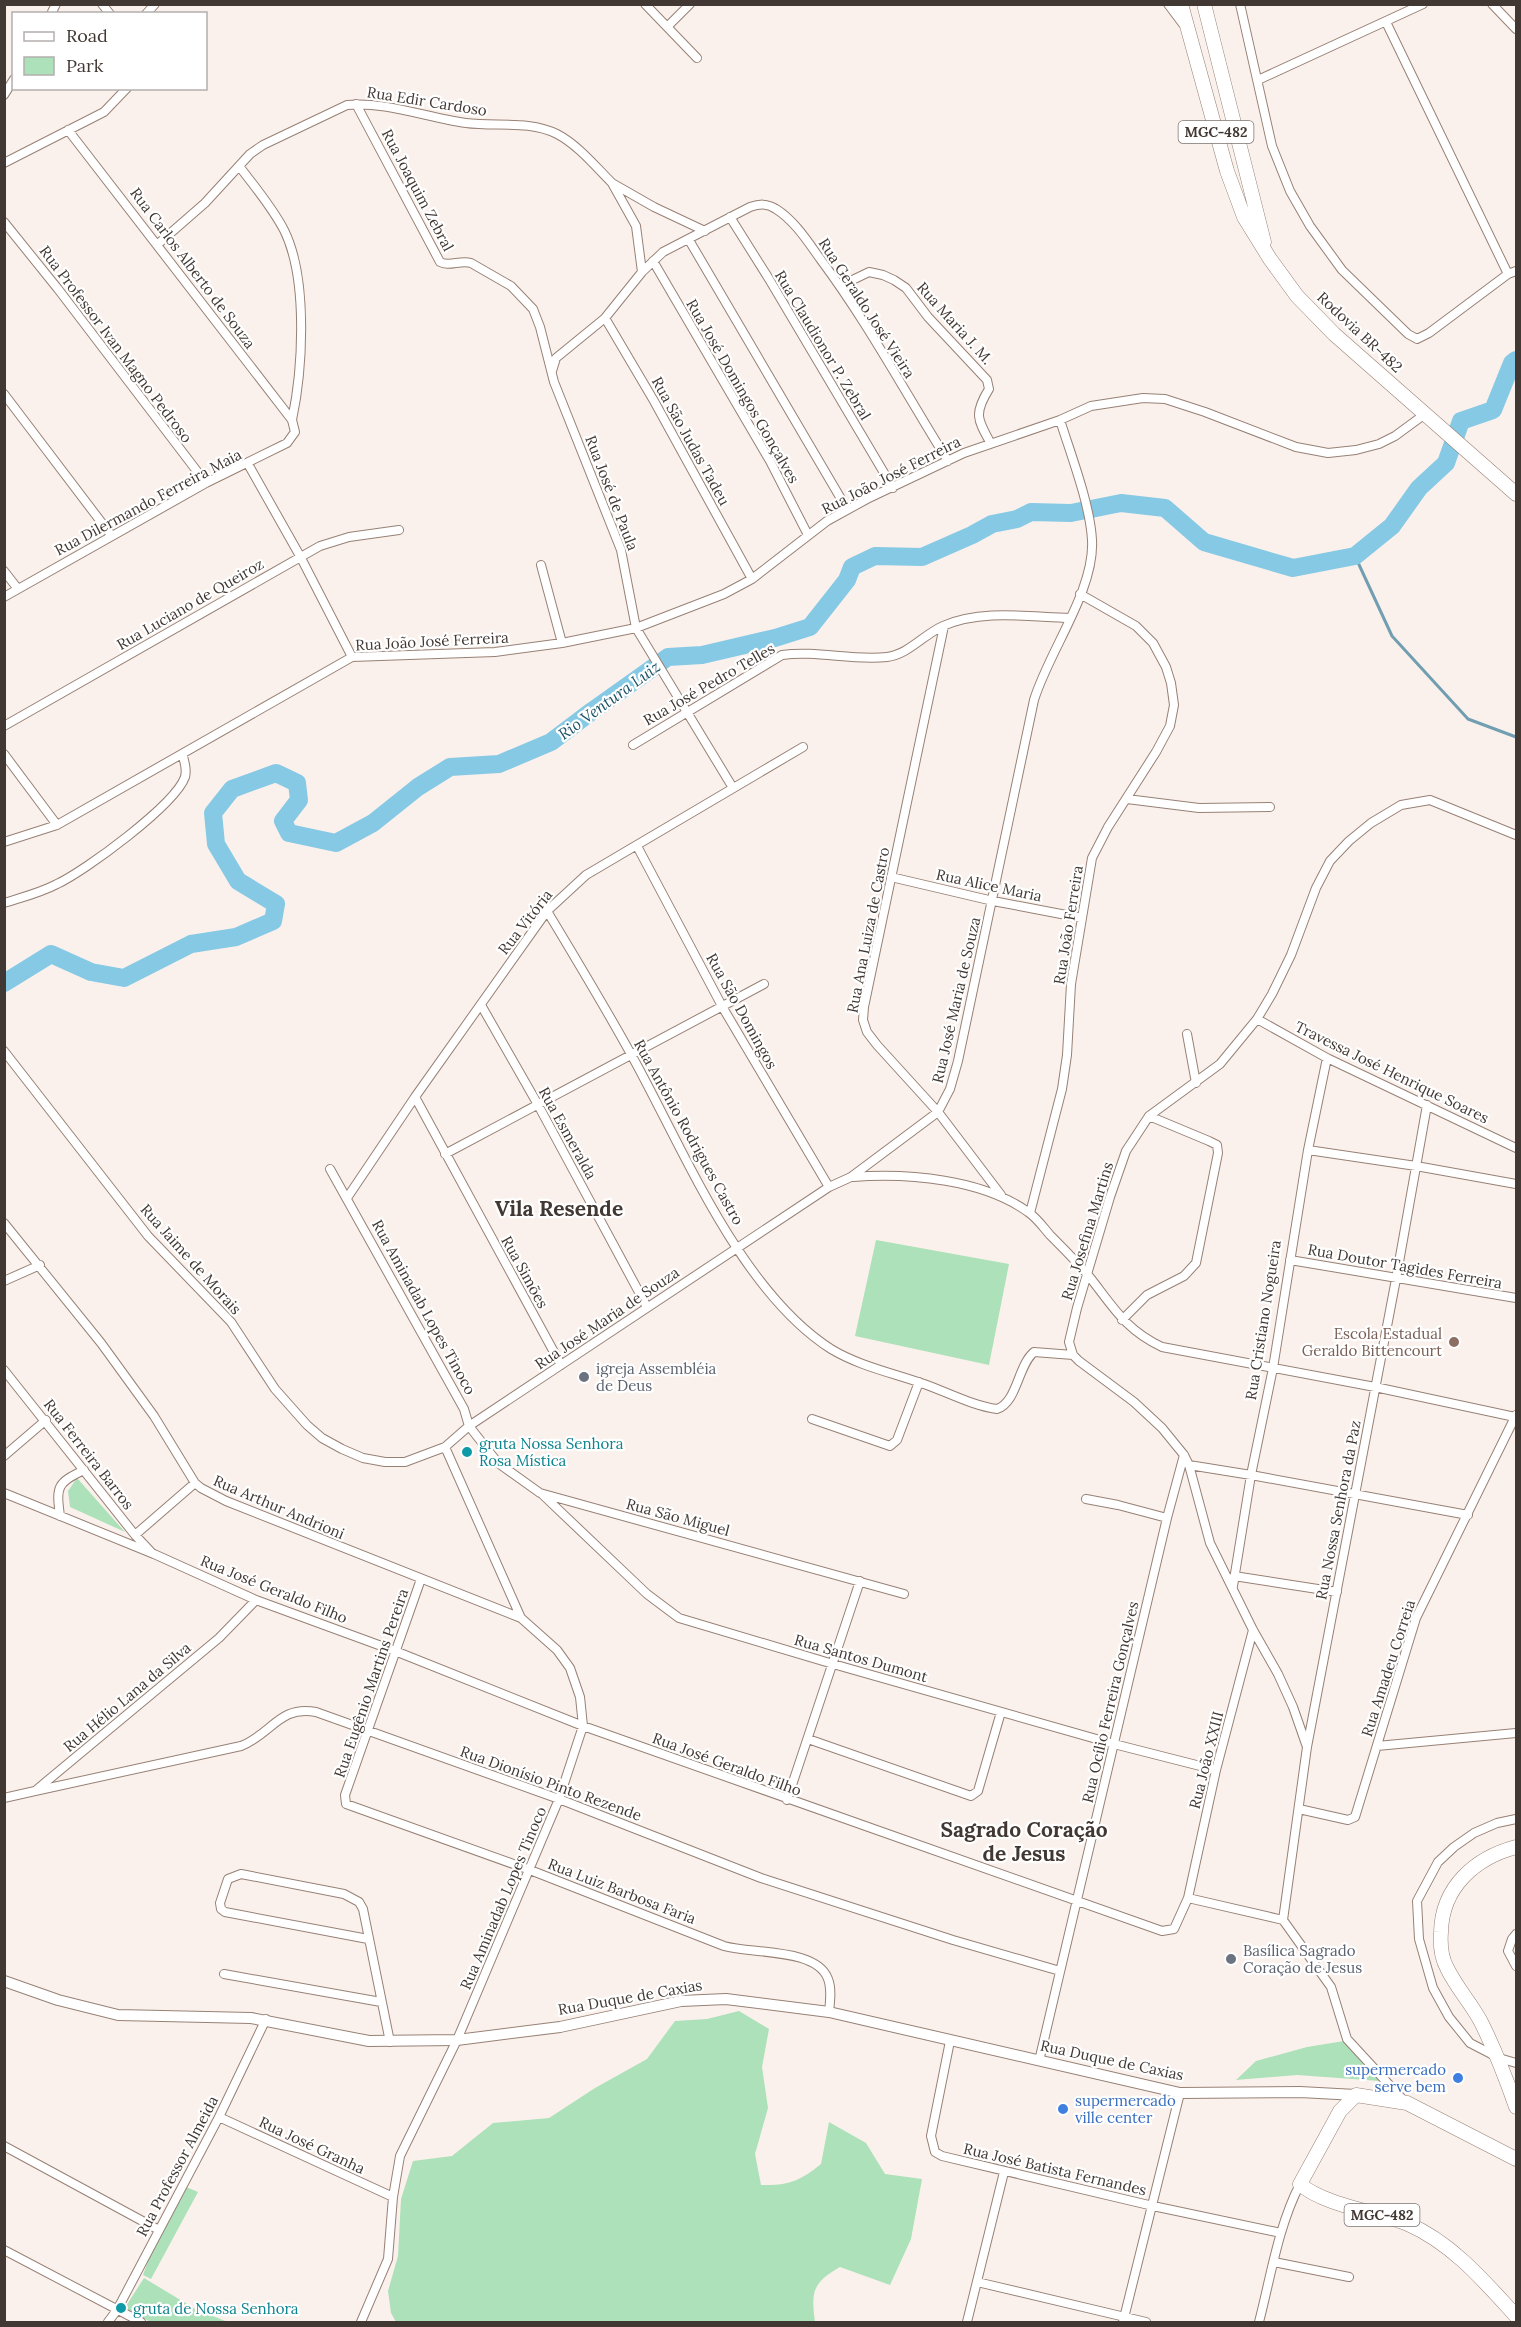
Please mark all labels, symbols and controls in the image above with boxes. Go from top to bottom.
legend [12,12,207,90]
text: Road [66,24,108,47]
text: Park [66,54,104,77]
street label: Rua Edir Cardoso [366,82,489,120]
road number: MGC-482 [1178,121,1254,143]
street label: Rua Joaquim Zebral [378,126,458,254]
street label: Rua Carlos Alberto de Souza [126,184,260,352]
street label: Rua Geraldo José Vieira [815,234,920,382]
street label: Rua Professor Ivan Magno Pedroso [36,242,197,447]
street label: Rua Claudionor P. Zebral [771,267,875,423]
street label: Rua Maria J. M. [913,278,997,368]
street label: Rodovia BR-482 [1313,288,1407,376]
street label: Rua José Domingos Gonçalves [682,296,804,487]
street label: Rua São Judas Tadeu [648,373,734,509]
street label: Rua João José Ferreira [818,432,964,518]
street label: Rua José de Paula [581,433,643,554]
street label: Rua Dilermando Ferreira Maia [51,444,245,559]
street label: Rua Luciano de Queiroz [113,554,267,654]
street label: Rua João José Ferreira [355,627,509,655]
street label: Rua José Pedro Telles [640,639,778,729]
water label: Rio Ventura Luiz [554,656,664,744]
street label: Rua Ana Luiza de Castro [843,845,893,1015]
street label: Rua João Ferreira [1049,864,1087,986]
street label: Rua Alice Maria [934,865,1044,906]
street label: Rua Vitória [494,886,556,958]
street label: Rua José Maria de Souza [928,915,984,1085]
street label: Rua São Domingos [702,950,782,1072]
street label: Travessa José Henrique Soares [1292,1017,1492,1127]
street label: Rua Antônio Rodrigues Castro [630,1036,748,1228]
street label: Rua Esmeralda [535,1083,601,1183]
street label: Rua Josefina Martins [1057,1159,1117,1303]
district label: Vila Resende [495,1195,623,1222]
street label: Rua Jaime de Morais [137,1200,245,1318]
street label: Rua Aminadab Lopes Tinoco [368,1216,480,1398]
street label: Rua Simões [497,1232,553,1312]
street label: Rua Cristiano Nogueira [1241,1238,1285,1401]
street label: Rua Doutor Tagides Ferreira [1306,1240,1504,1293]
street label: Rua José Maria de Souza [531,1262,683,1373]
place label: Escola Estadual Geraldo Bittencourt [1302,1324,1442,1360]
marker: Escola Estadual Geraldo Bittencourt [1447,1335,1461,1349]
place label: igreja Assembléia de Deus [596,1359,717,1395]
marker: igreja Assembléia de Deus [577,1370,591,1384]
street label: Rua Ferreira Barros [40,1395,138,1513]
street label: Rua Nossa Senhora da Paz [1311,1419,1365,1601]
place label: gruta Nossa Senhora Rosa Mística [479,1434,624,1470]
marker: gruta Nossa Senhora Rosa Mística [460,1445,474,1459]
street label: Rua Arthur Andrioni [211,1471,347,1543]
street label: Rua São Miguel [624,1494,732,1540]
street label: Rua José Geraldo Filho [198,1551,351,1627]
street label: Rua Eugênio Martins Pereira [330,1586,412,1780]
street label: Rua Amadeu Correia [1357,1597,1419,1739]
street label: Rua Ocílio Ferreira Gonçalves [1078,1599,1142,1805]
street label: Rua Santos Dumont [792,1630,930,1686]
street label: Rua Hélio Lana da Silva [59,1638,195,1756]
street label: Rua João XXIII [1185,1709,1227,1811]
street label: Rua José Geraldo Filho [650,1728,804,1800]
street label: Rua Dionísio Pinto Rezende [458,1741,644,1825]
street label: Rua Aminadab Lopes Tinoco [456,1803,550,1992]
district label: Sagrado Coração de Jesus [940,1816,1108,1867]
street label: Rua Luiz Barbosa Faria [545,1854,699,1928]
place label: Basílica Sagrado Coração de Jesus [1243,1941,1362,1977]
marker: Basílica Sagrado Coração de Jesus [1224,1952,1238,1966]
street label: Rua Duque de Caxias [556,1975,704,2019]
street label: Rua Duque de Caxias [1039,2036,1185,2084]
place label: supermercado serve bem [1345,2060,1446,2096]
marker: supermercado serve bem [1451,2071,1465,2085]
place label: supermercado ville center [1075,2091,1176,2127]
street label: Rua Professor Almeida [132,2092,222,2240]
marker: supermercado ville center [1056,2102,1070,2116]
street label: Rua José Granha [256,2112,368,2178]
street label: Rua José Batista Fernandes [962,2139,1148,2199]
road number: MGC-482 [1344,2204,1420,2226]
place label: gruta de Nossa Senhora [133,2299,299,2318]
marker: gruta de Nossa Senhora [114,2301,128,2315]

